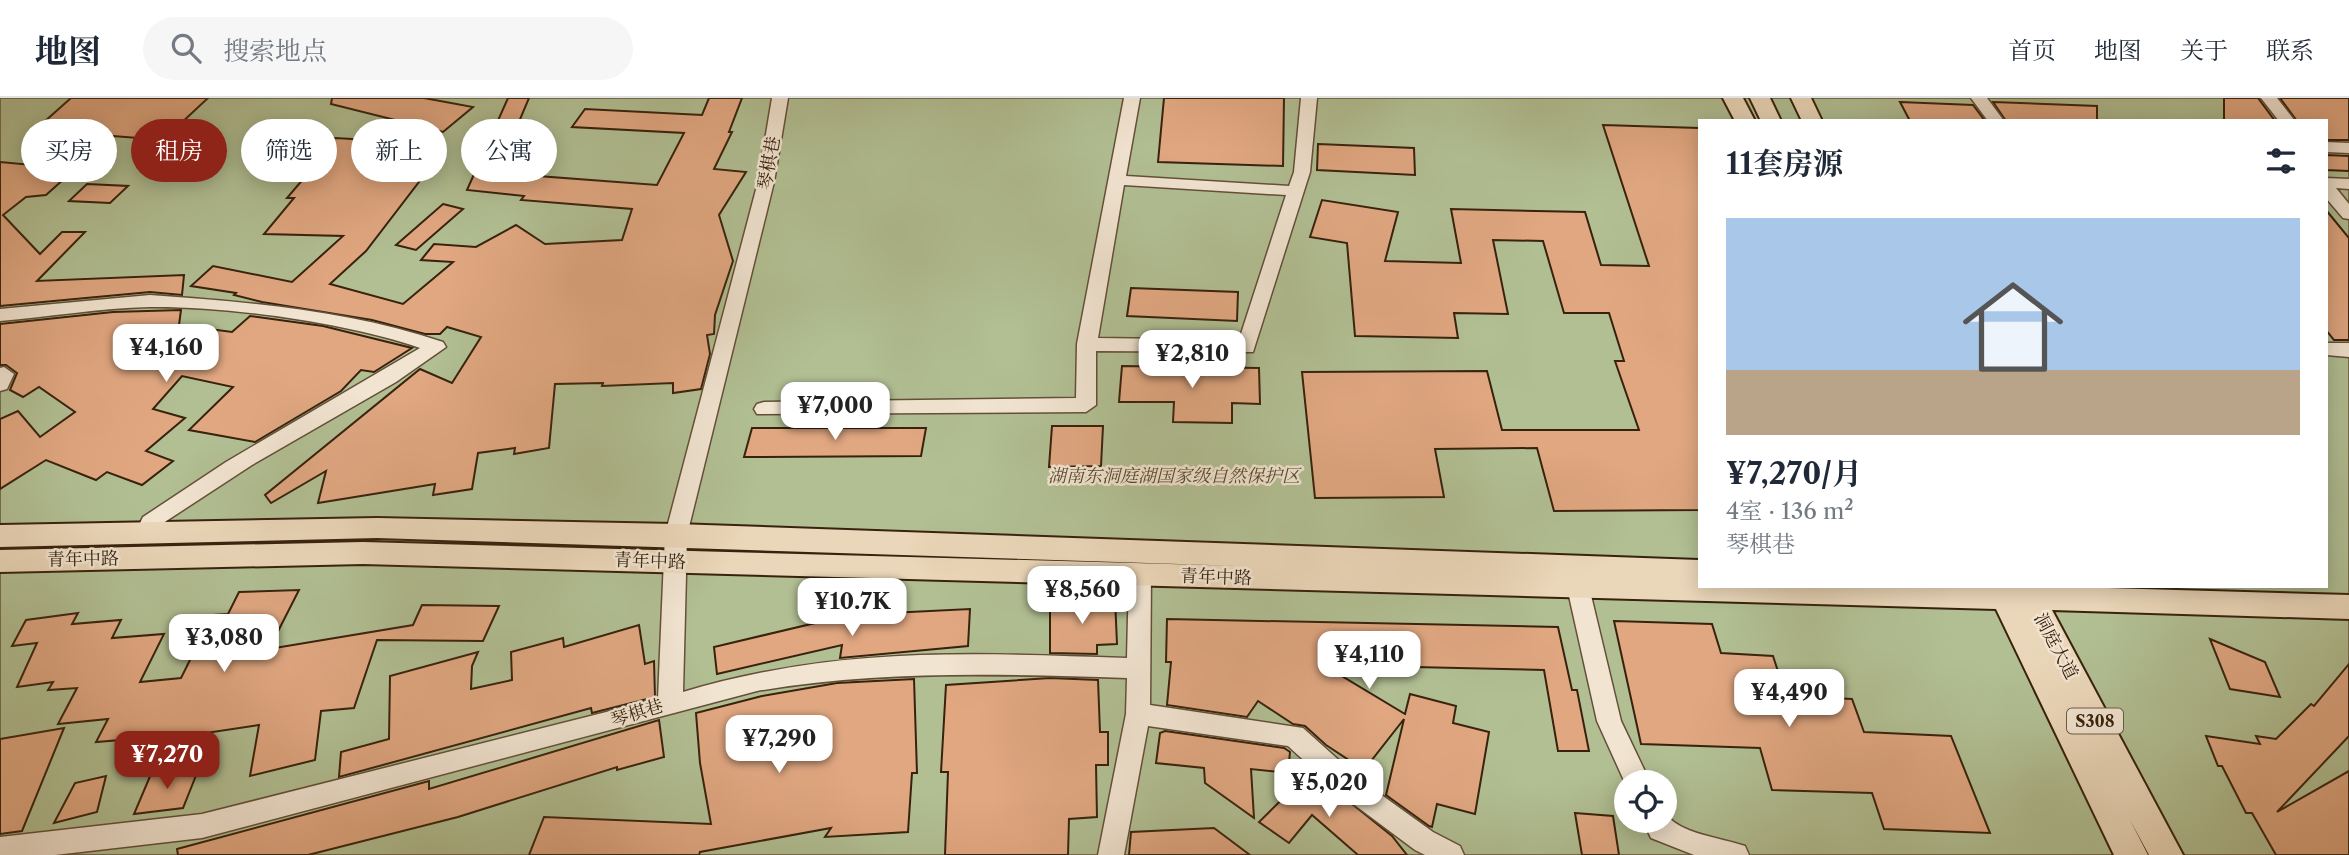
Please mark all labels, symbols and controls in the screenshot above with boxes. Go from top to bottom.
search box [143,17,633,80]
icon: search [167,29,205,67]
text: 地图 [35,31,101,72]
text: 搜索地点 [223,35,327,67]
text: 首页 [2008,36,2056,65]
text: 地图 [2094,36,2142,65]
text: 关于 [2180,36,2228,65]
text: 联系 [2266,36,2314,65]
chip: 买房 [21,119,117,182]
chip: 租房 [131,119,227,182]
chip: 筛选 [241,119,337,182]
chip: 新上 [351,119,447,182]
chip: 公寓 [461,119,557,182]
street label: 琴棋巷 [753,135,785,191]
icon: filters [2262,142,2300,180]
text: 11套房源 [1726,145,1843,182]
icon: home [1950,264,2076,390]
pin: ¥4,160 [109,324,223,384]
pin: ¥2,810 [1135,330,1249,390]
text: ¥4,160 [129,333,203,361]
text: ¥2,810 [1155,339,1229,367]
pin: ¥7,000 [778,382,892,442]
text: ¥7,000 [797,391,873,419]
text: ¥7,270/月 [1726,455,1862,492]
park label: 湖南东洞庭湖国家级自然保护区 [1048,465,1302,487]
text: 4室 · 136 m² [1726,497,1854,525]
text: 琴棋巷 [1726,530,1795,558]
street label: 青年中路 [47,547,119,571]
street label: 青年中路 [614,549,686,573]
street label: 青年中路 [1180,565,1252,589]
pin: ¥8,560 [1025,566,1139,626]
text: ¥8,560 [1043,575,1121,603]
pin: ¥10.7K [795,578,909,638]
text: ¥10.7K [814,587,890,615]
street label: 洞庭大道 [2029,609,2083,683]
pin: ¥3,080 [167,614,281,674]
text: ¥3,080 [185,623,263,651]
pin: ¥4,110 [1312,632,1426,691]
text: ¥4,110 [1334,640,1404,668]
pin: ¥4,490 [1732,670,1846,729]
text: ¥4,490 [1750,678,1828,706]
street label: 琴棋巷 [608,695,666,731]
road number: S308 [2067,708,2123,734]
pin: ¥7,290 [722,716,836,775]
text: ¥7,290 [742,724,816,752]
pin: ¥7,270 [110,732,224,791]
text: ¥7,270 [130,740,204,768]
pin: ¥5,020 [1272,760,1386,819]
text: ¥5,020 [1290,768,1368,796]
map controls [1614,770,1677,833]
button: locate [1614,770,1677,833]

